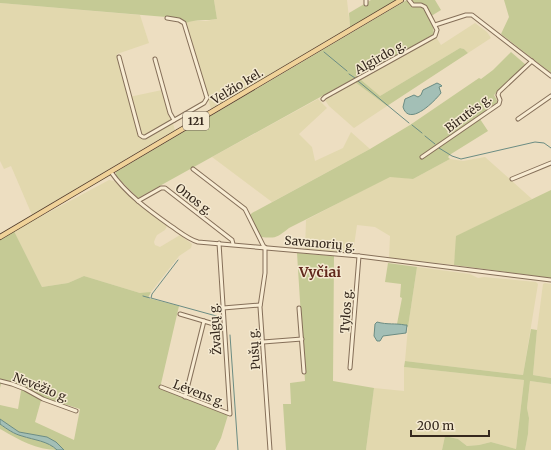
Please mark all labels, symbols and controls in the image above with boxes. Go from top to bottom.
street label: Algirdo g. [351,37,408,78]
street label: Velžio kel. [208,65,266,108]
street label: Birutės g. [442,91,494,135]
road number: 121 [183,112,209,130]
street label: Onos g. [173,180,215,218]
street label: Savanorių g. [284,232,356,254]
district label: Vyčiai [298,263,341,281]
street label: Tylos g. [337,288,355,334]
street label: Žvalgų g. [205,303,224,355]
street label: Pušų g. [245,328,263,370]
street label: Nevėžio g. [11,369,71,405]
street label: Lėvens g. [171,376,227,410]
scale bar [411,412,489,438]
text: 200 m [417,418,454,433]

